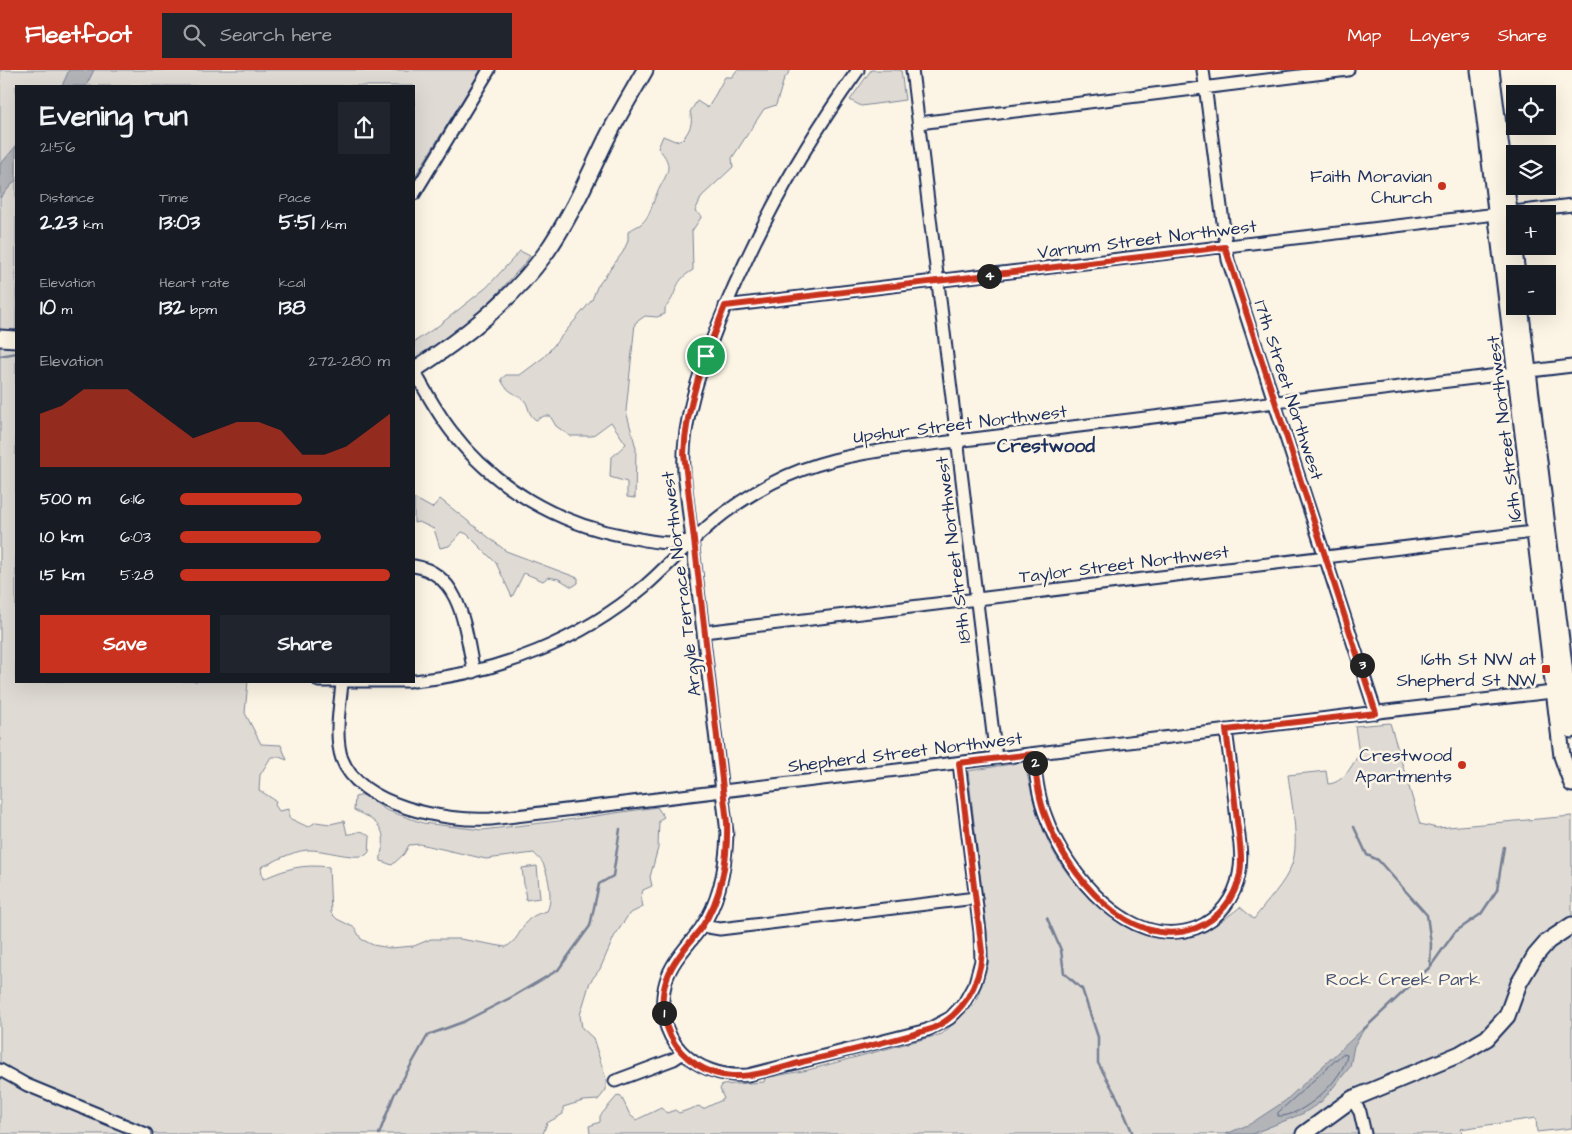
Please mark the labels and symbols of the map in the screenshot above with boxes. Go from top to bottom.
place label: Faith Moravian Church [1310,164,1432,210]
marker: Faith Moravian Church [1436,180,1448,192]
street label: Varnum Street Northwest [1036,214,1259,265]
pin: 4 [976,264,1002,288]
street label: 17th Street Northwest [1248,297,1330,484]
street label: 16th Street Northwest [1481,333,1528,524]
pin [685,335,727,377]
street label: Upshur Street Northwest [852,399,1069,450]
district label: Crestwood [997,433,1095,460]
street label: 18th Street Northwest [930,454,977,645]
street label: Argyle Terrace Northwest [655,469,709,698]
street label: Taylor Street Northwest [1018,539,1231,591]
place label: 16th St NW at Shepherd St NW [1396,647,1537,693]
pin: 3 [1350,652,1374,678]
marker: 16th St NW at Shepherd St NW [1540,663,1552,675]
street label: Shepherd Street Northwest [786,726,1024,779]
place label: Crestwood Apartments [1355,743,1452,789]
pin: 2 [1022,750,1048,776]
marker: Crestwood Apartments [1456,759,1468,771]
park label: Rock Creek Park [1326,967,1480,992]
pin: 1 [652,1000,676,1026]

